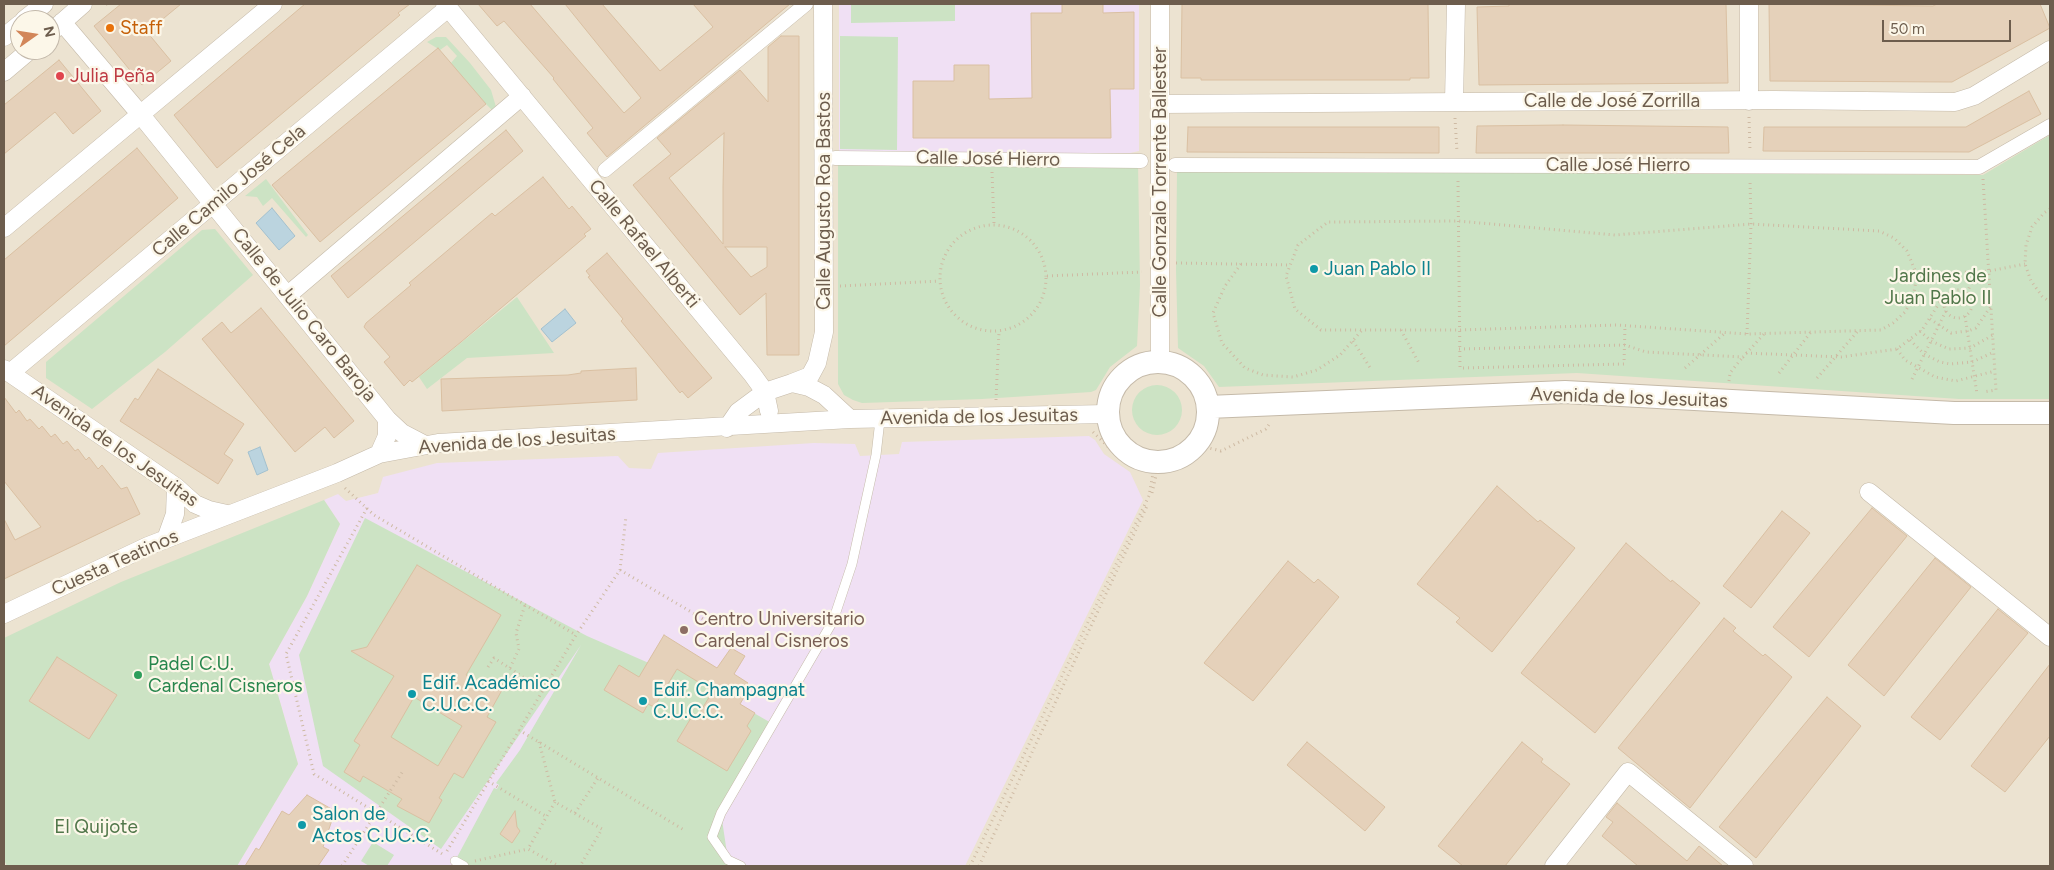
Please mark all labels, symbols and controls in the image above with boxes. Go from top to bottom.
north arrow [10,10,60,60]
scale bar [1884,10,2013,42]
place label: Staff [120,17,163,39]
text: 50 m [1890,20,1925,38]
marker: Staff [104,22,116,34]
text: N [40,25,59,39]
street label: Calle Gonzalo Torrente Ballester [1149,47,1171,317]
place label: Julia Peña [70,65,155,87]
marker: Julia Peña [54,70,66,82]
street label: Calle de José Zorrilla [1524,90,1700,112]
street label: Calle Augusto Roa Bastos [813,92,835,310]
street label: Calle Camilo José Cela [148,120,310,262]
street label: Calle José Hierro [916,146,1060,172]
street label: Calle José Hierro [1546,154,1690,176]
street label: Calle Rafael Alberti [584,175,704,313]
street label: Calle de Julio Caro Baroja [227,224,381,406]
place label: Juan Pablo II [1324,258,1431,280]
marker: Juan Pablo II [1308,263,1320,275]
park label: Jardines de Juan Pablo II [1884,265,1992,309]
street label: Avenida de los Jesuitas [27,380,203,512]
street label: Avenida de los Jesuitas [1530,383,1728,413]
street label: Avenida de los Jesuitas [880,404,1078,430]
street label: Avenida de los Jesuitas [418,423,616,459]
street label: Cuesta Teatinos [48,525,182,601]
place label: Centro Universitario Cardenal Cisneros [694,608,865,652]
marker: Centro Universitario Cardenal Cisneros [678,624,690,636]
place label: Padel C.U. Cardenal Cisneros [148,653,303,697]
marker: Padel C.U. Cardenal Cisneros [132,669,144,681]
place label: Edif. Académico C.U.C.C. [422,672,561,716]
place label: Edif. Champagnat C.U.C.C. [653,679,805,723]
marker: Edif. Académico C.U.C.C. [406,688,418,700]
marker: Edif. Champagnat C.U.C.C. [637,695,649,707]
place label: Salon de Actos C.UC.C. [312,803,433,847]
park label: El Quijote [54,816,138,838]
marker: Salon de Actos C.UC.C. [296,819,308,831]

